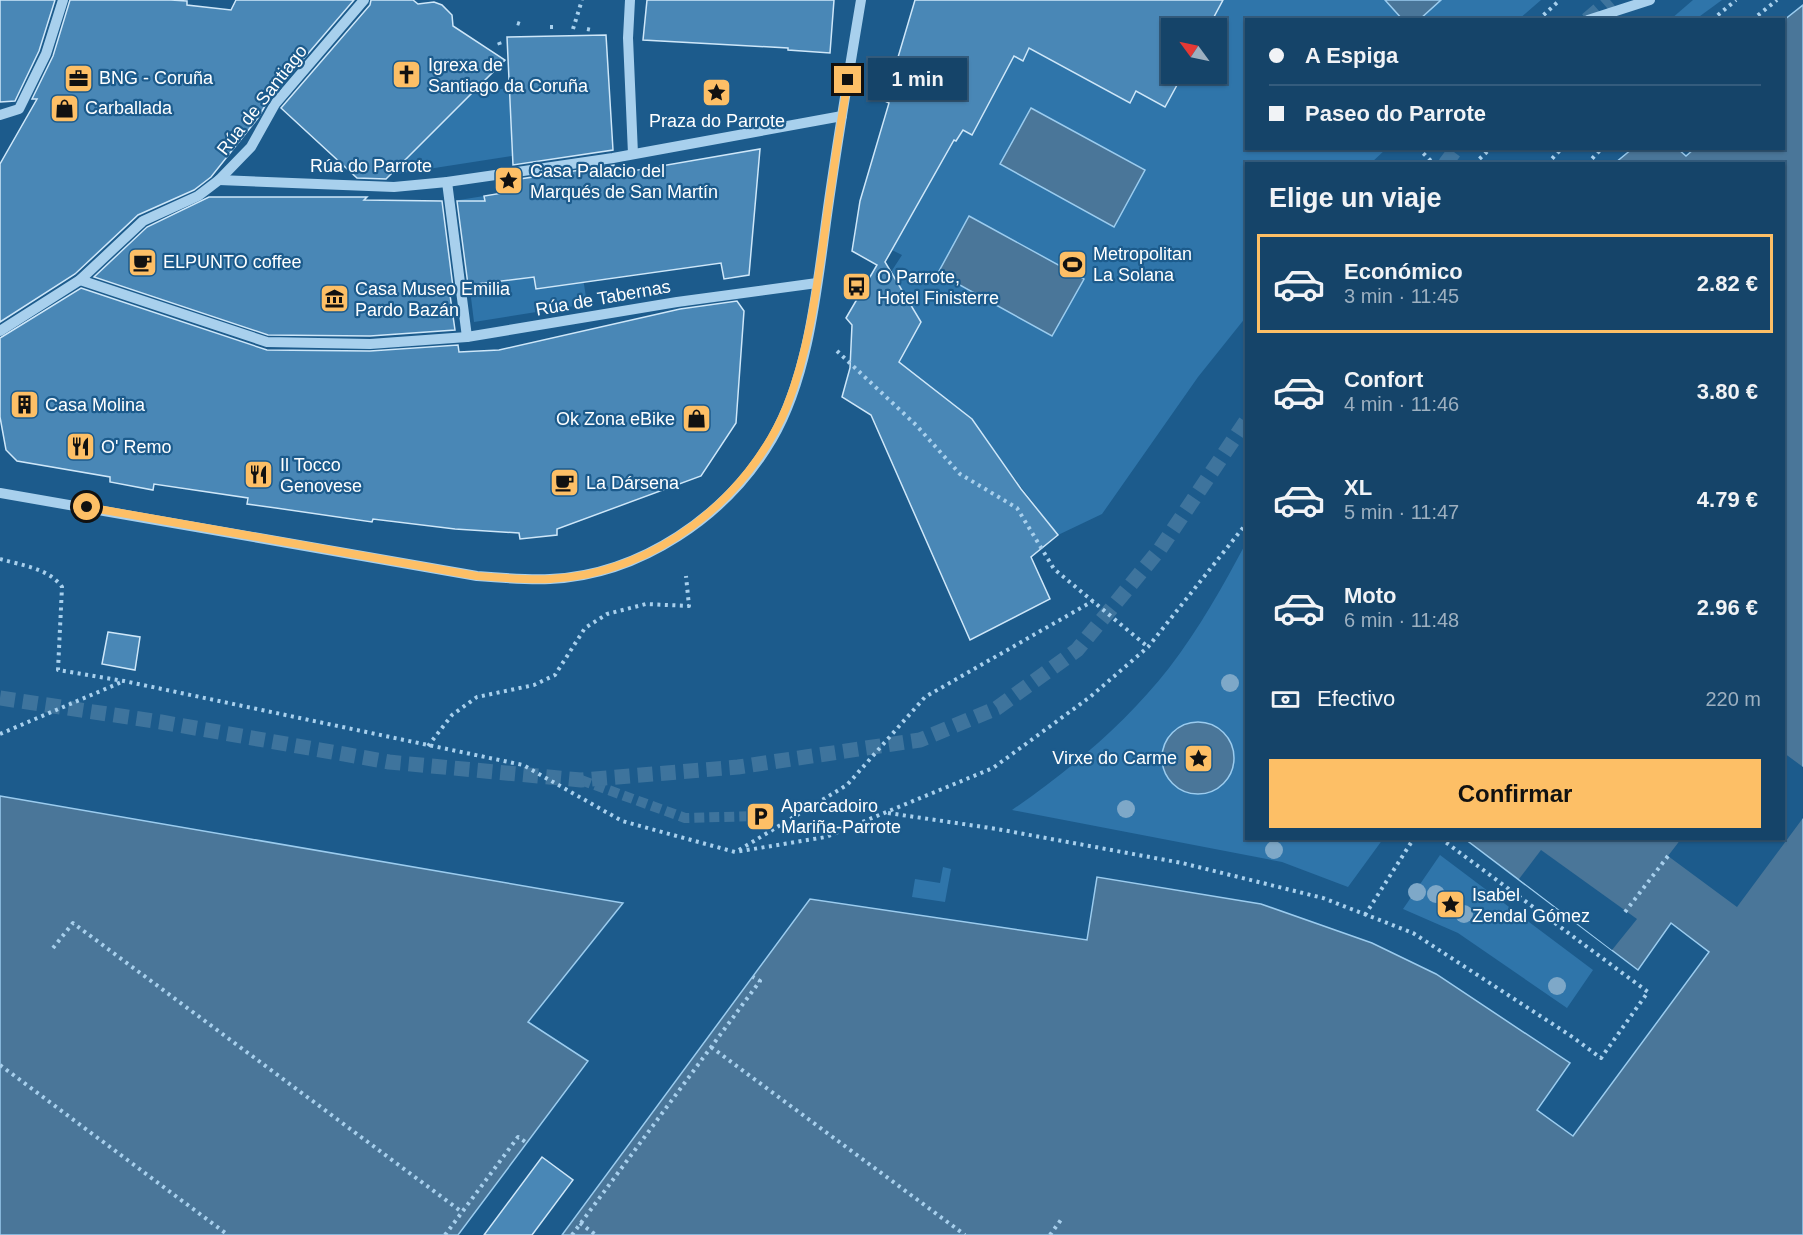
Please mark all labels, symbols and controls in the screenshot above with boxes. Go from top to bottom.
north arrow [1161,18,1227,84]
map controls [1161,18,1227,84]
street label: Rúa de Santiago [213,41,311,159]
text: A Espiga [1305,43,1398,68]
place label: Igrexa de Santiago da Coruña [428,55,589,96]
church icon: Igrexa de Santiago da Coruña [391,59,423,91]
callout: 1 min [869,59,968,101]
office icon: BNG - Coruña [62,62,94,94]
route end [834,66,861,93]
place label: BNG - Coruña [99,68,214,88]
text: 1 min [891,68,944,90]
place icon: Praza do Parrote [701,76,733,108]
shop icon: Carballada [48,92,80,124]
place label: Carballada [85,98,173,118]
text: Paseo do Parrote [1305,101,1486,126]
place label: Praza do Parrote [649,111,785,131]
street label: Rúa do Parrote [310,156,432,176]
place label: Casa Palacio del Marqués de San Martín [530,161,718,202]
place icon: Casa Palacio del Marqués de San Martín [493,165,525,197]
text: Elige un viaje [1269,183,1442,213]
place label: Metropolitan La Solana [1093,244,1192,285]
cafe icon: ELPUNTO coffee [126,246,158,278]
sports icon: Metropolitan La Solana [1056,248,1088,280]
place label: ELPUNTO coffee [163,252,301,272]
icon: car [1272,257,1326,311]
text: Económico [1344,259,1463,284]
place label: O Parrote, Hotel Finisterre [877,267,999,308]
bus stop icon: O Parrote, Hotel Finisterre [840,271,872,303]
text: 2.82 € [1697,271,1758,296]
street label: Rúa de Tabernas [534,276,672,320]
place label: Casa Museo Emilia Pardo Bazán [355,279,511,320]
museum icon: Casa Museo Emilia Pardo Bazán [318,283,350,315]
text: 3 min · 11:45 [1344,285,1459,307]
icon: car [1272,365,1326,419]
text: Confort [1344,367,1423,392]
text: 3.80 € [1697,379,1758,404]
building icon: Casa Molina [8,389,40,421]
text: 4 min · 11:46 [1344,393,1459,415]
place label: Casa Molina [45,395,146,415]
shop icon: Ok Zona eBike [680,403,712,435]
place label: Ok Zona eBike [556,409,675,429]
restaurant icon: O' Remo [64,431,96,463]
place label: O' Remo [101,437,171,457]
place label: Il Tocco Genovese [280,455,362,496]
restaurant icon: Il Tocco Genovese [243,459,275,491]
cafe icon: La Dársena [549,467,581,499]
place label: La Dársena [586,473,680,493]
icon: car [1272,473,1326,527]
text: XL [1344,475,1372,500]
text: 4.79 € [1697,487,1758,512]
route start [73,493,100,520]
text: 5 min · 11:47 [1344,501,1459,523]
icon: car [1272,581,1326,635]
text: Moto [1344,583,1397,608]
text: 2.96 € [1697,595,1758,620]
text: 6 min · 11:48 [1344,609,1459,631]
icon: cash [1269,683,1302,716]
text: Efectivo [1317,686,1395,711]
text: 220 m [1705,688,1761,710]
place icon: Virxe do Carme [1182,742,1214,774]
place label: Virxe do Carme [1052,748,1177,768]
button: Confirmar [1269,759,1761,828]
place label: Aparcadoiro Mariña-Parrote [781,796,901,837]
parking icon: Aparcadoiro Mariña-Parrote [744,800,776,832]
place label: Isabel Zendal Gómez [1472,885,1590,926]
place icon: Isabel Zendal Gómez [1435,889,1467,921]

